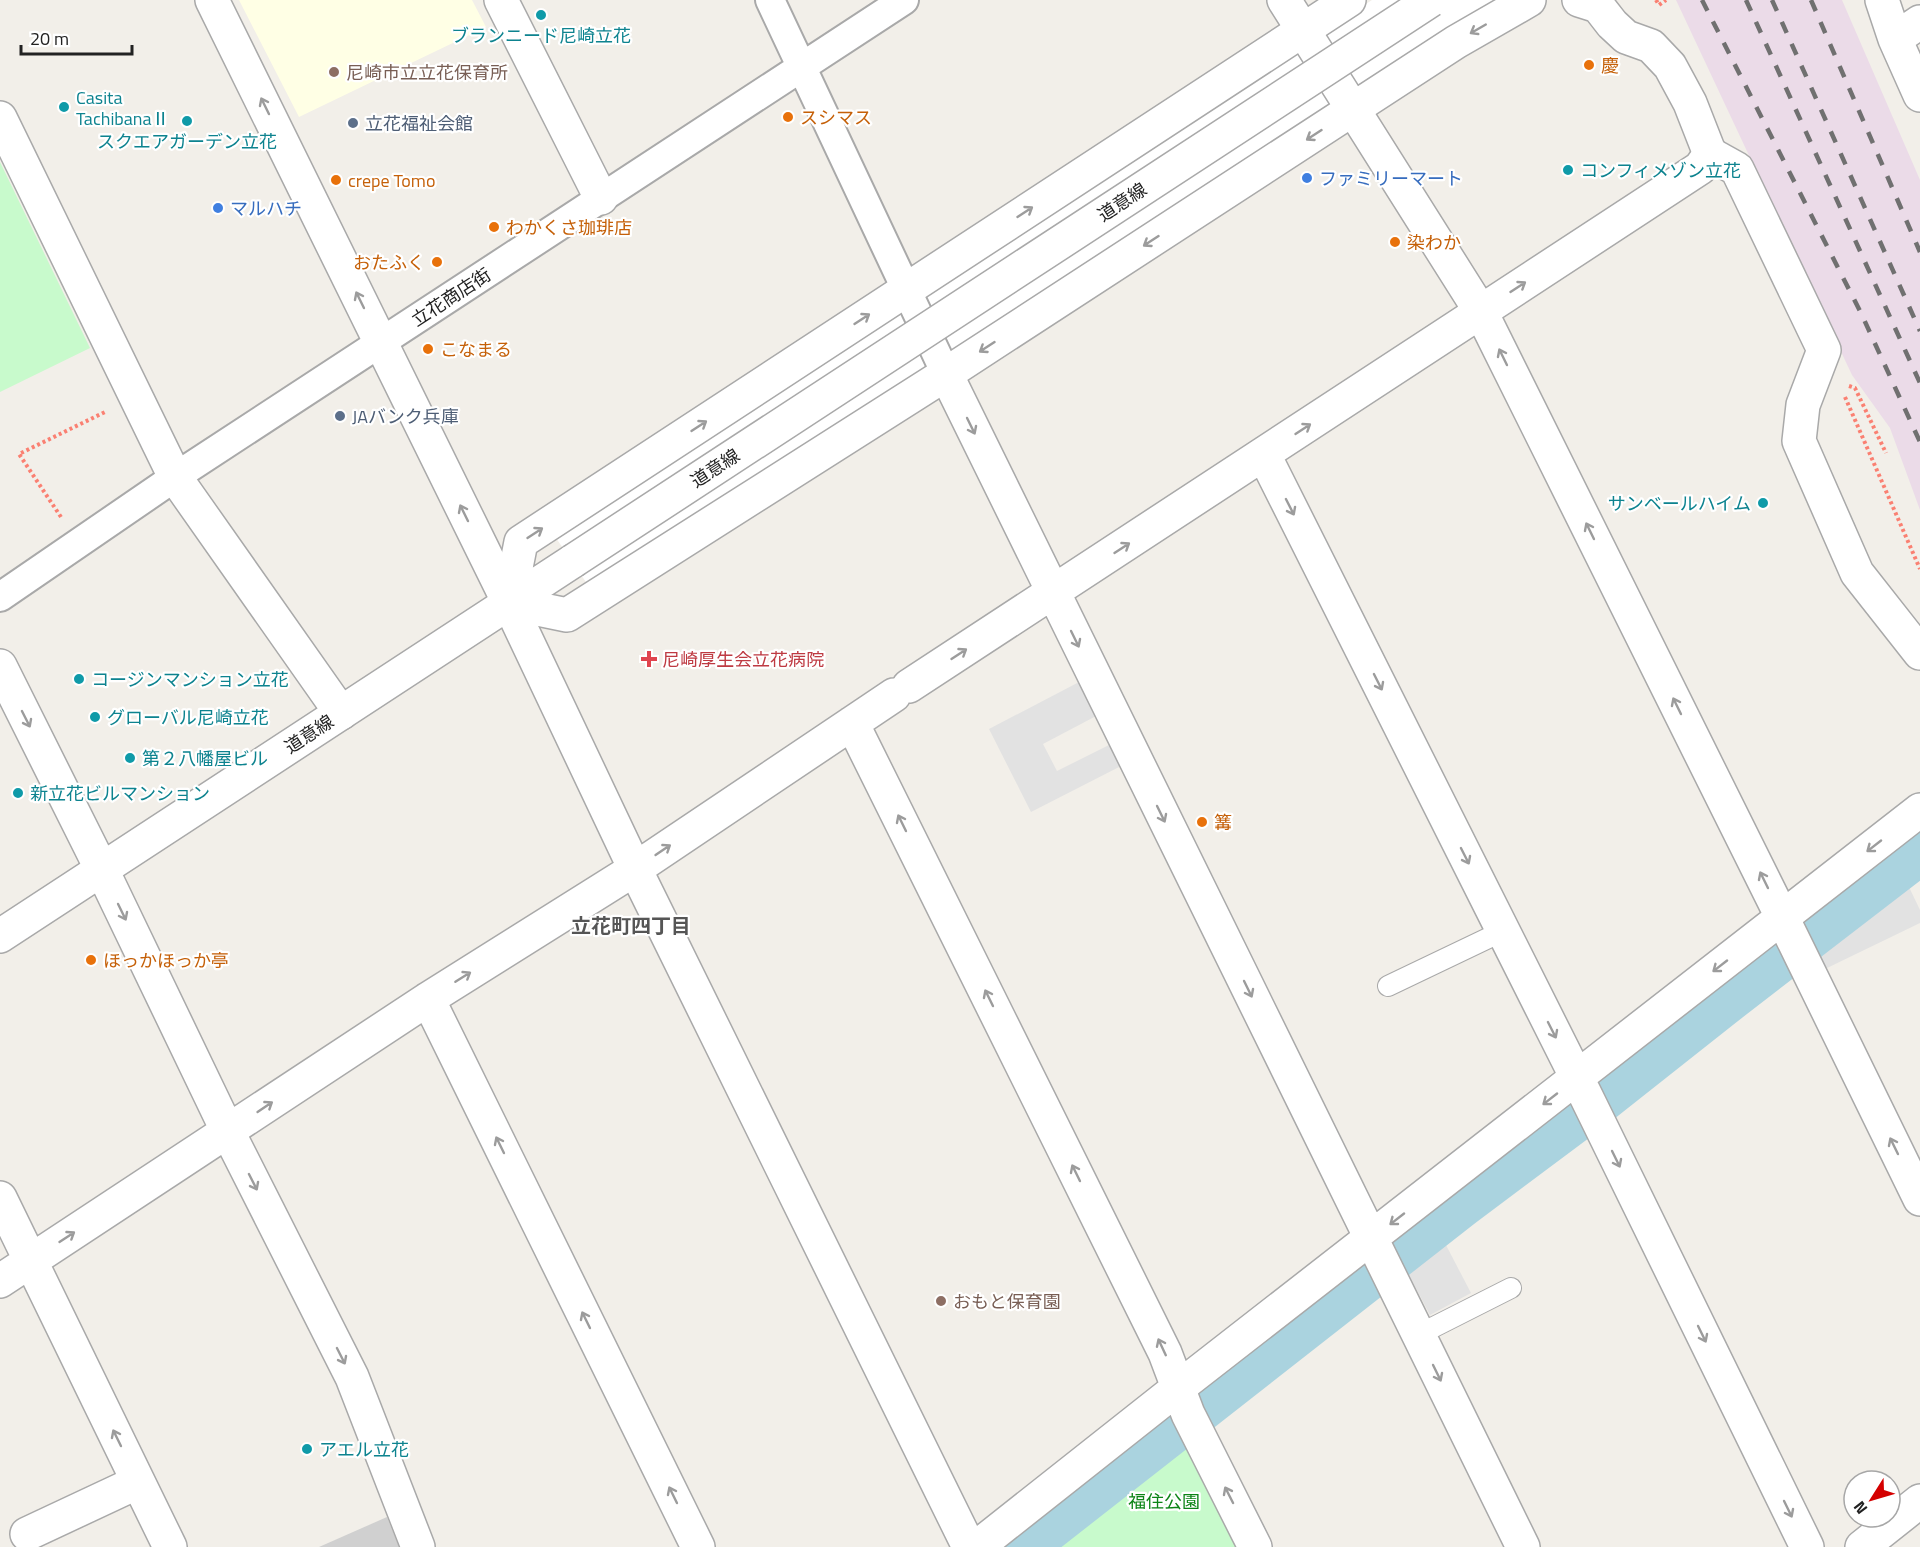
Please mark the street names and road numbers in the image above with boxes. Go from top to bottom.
street label: 道意線 [1092,176,1152,228]
street label: 立花商店街 [406,261,496,333]
street label: 道意線 [685,442,745,494]
street label: 道意線 [279,708,339,760]

